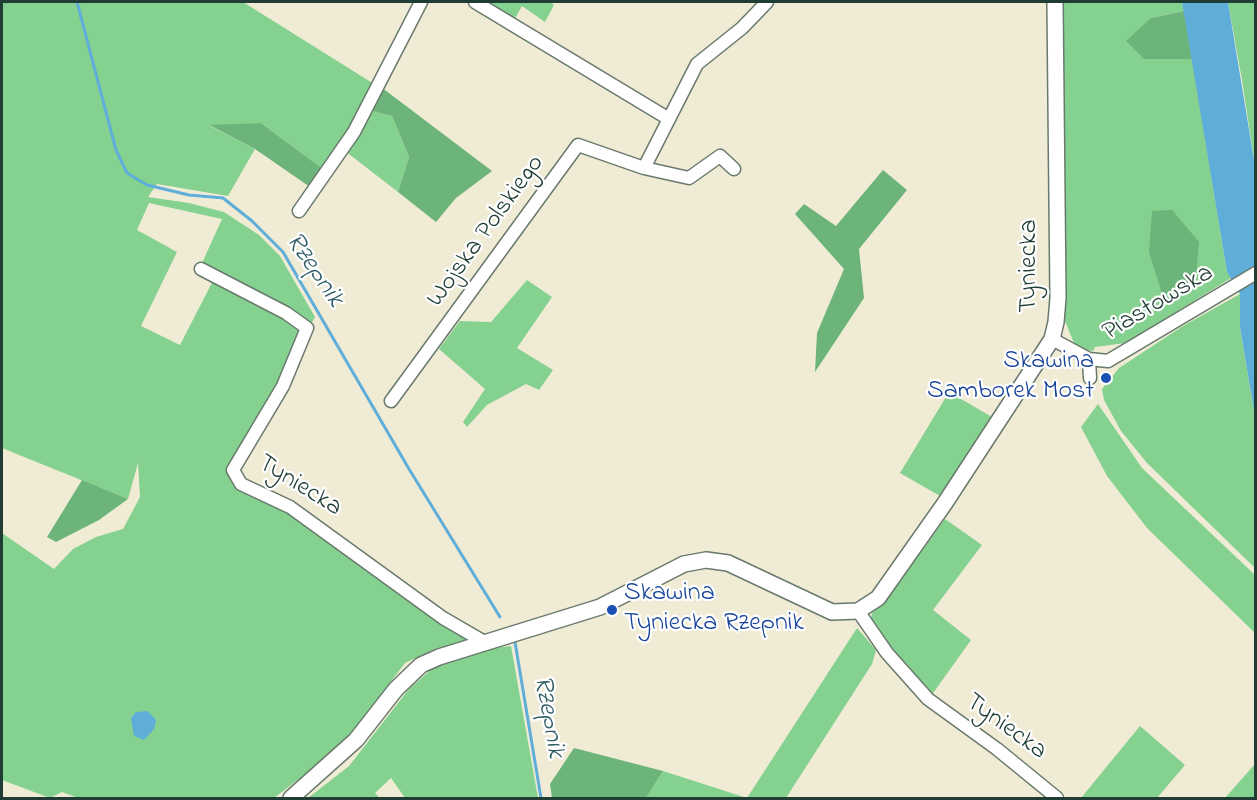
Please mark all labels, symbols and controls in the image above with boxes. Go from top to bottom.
street label: Wojska Polskiego [421,150,553,314]
street label: Tyniecka [1015,219,1047,313]
water label: Rzepnik [276,228,350,314]
street label: Piastowska [1098,259,1220,349]
place label: Skawina Samborek Most [927,347,1094,408]
marker: Skawina Samborek Most [1099,371,1113,385]
street label: Tyniecka [251,449,347,525]
place label: Skawina Tyniecka Rzepnik [624,579,804,640]
marker: Skawina Tyniecka Rzepnik [605,603,619,617]
water label: Rzepnik [524,673,570,761]
street label: Tyniecka [958,688,1052,768]

